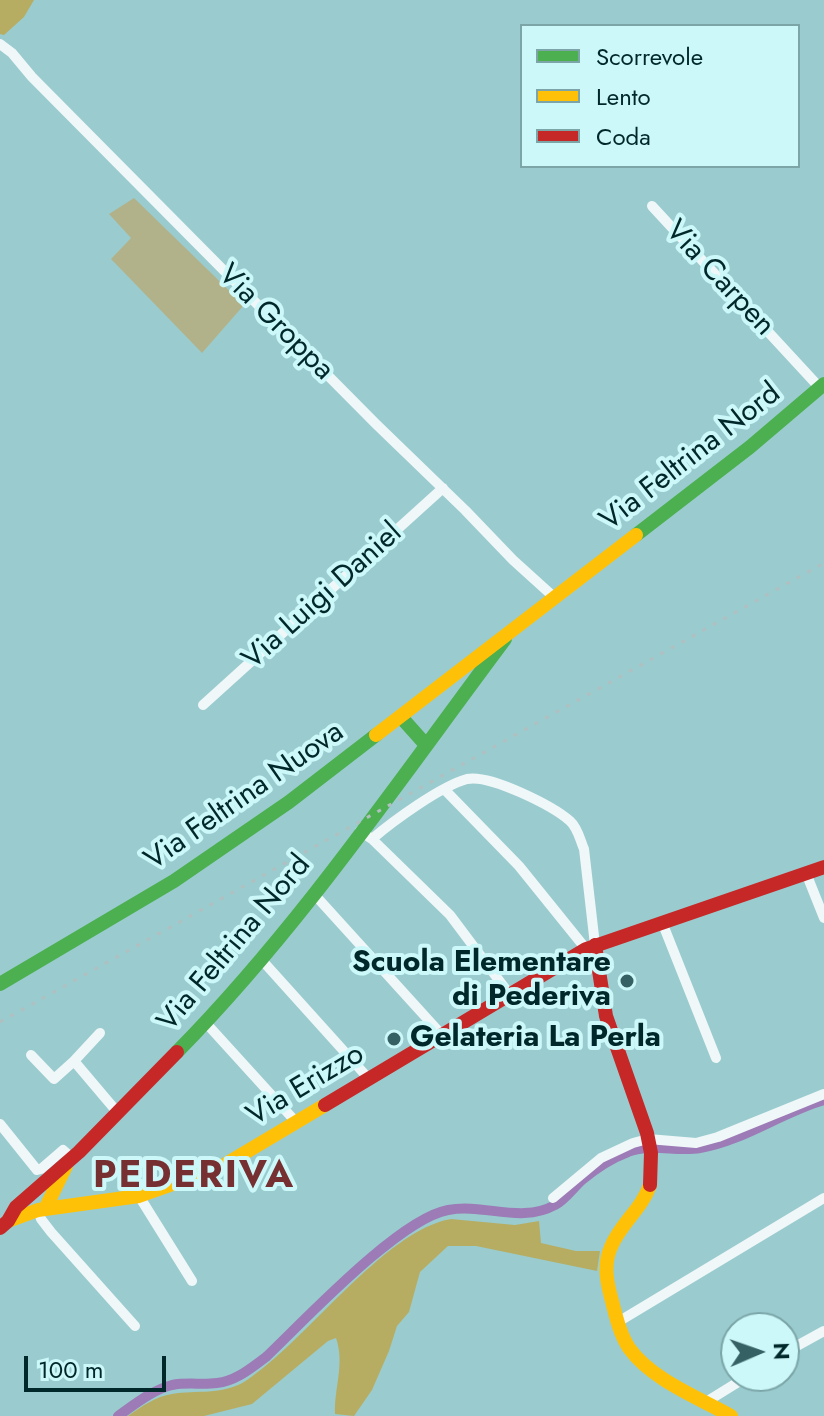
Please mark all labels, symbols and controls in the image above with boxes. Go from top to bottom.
legend [520,24,800,168]
text: Scorrevole [596,39,703,74]
text: Lento [596,79,651,114]
text: Coda [596,119,651,154]
street label: Via Carpen [657,214,781,344]
street label: Via Groppa [210,258,340,388]
street label: Via Feltrina Nord [594,376,788,540]
street label: Via Luigi Daniel [236,516,410,678]
street label: Via Feltrina Nuova [139,715,351,879]
street label: Via Feltrina Nord [151,849,319,1039]
place label: Scuola Elementare di Pederiva [352,946,611,1016]
marker: Scuola Elementare di Pederiva [618,972,636,990]
place label: Gelateria La Perla [410,1021,661,1057]
marker: Gelateria La Perla [385,1030,403,1048]
street label: Via Erizzo [241,1037,371,1135]
district label: PEDERIVA [93,1155,295,1201]
north arrow [720,1312,800,1392]
scale bar [28,1340,170,1390]
text: N [766,1342,798,1361]
text: 100 m [38,1352,104,1387]

